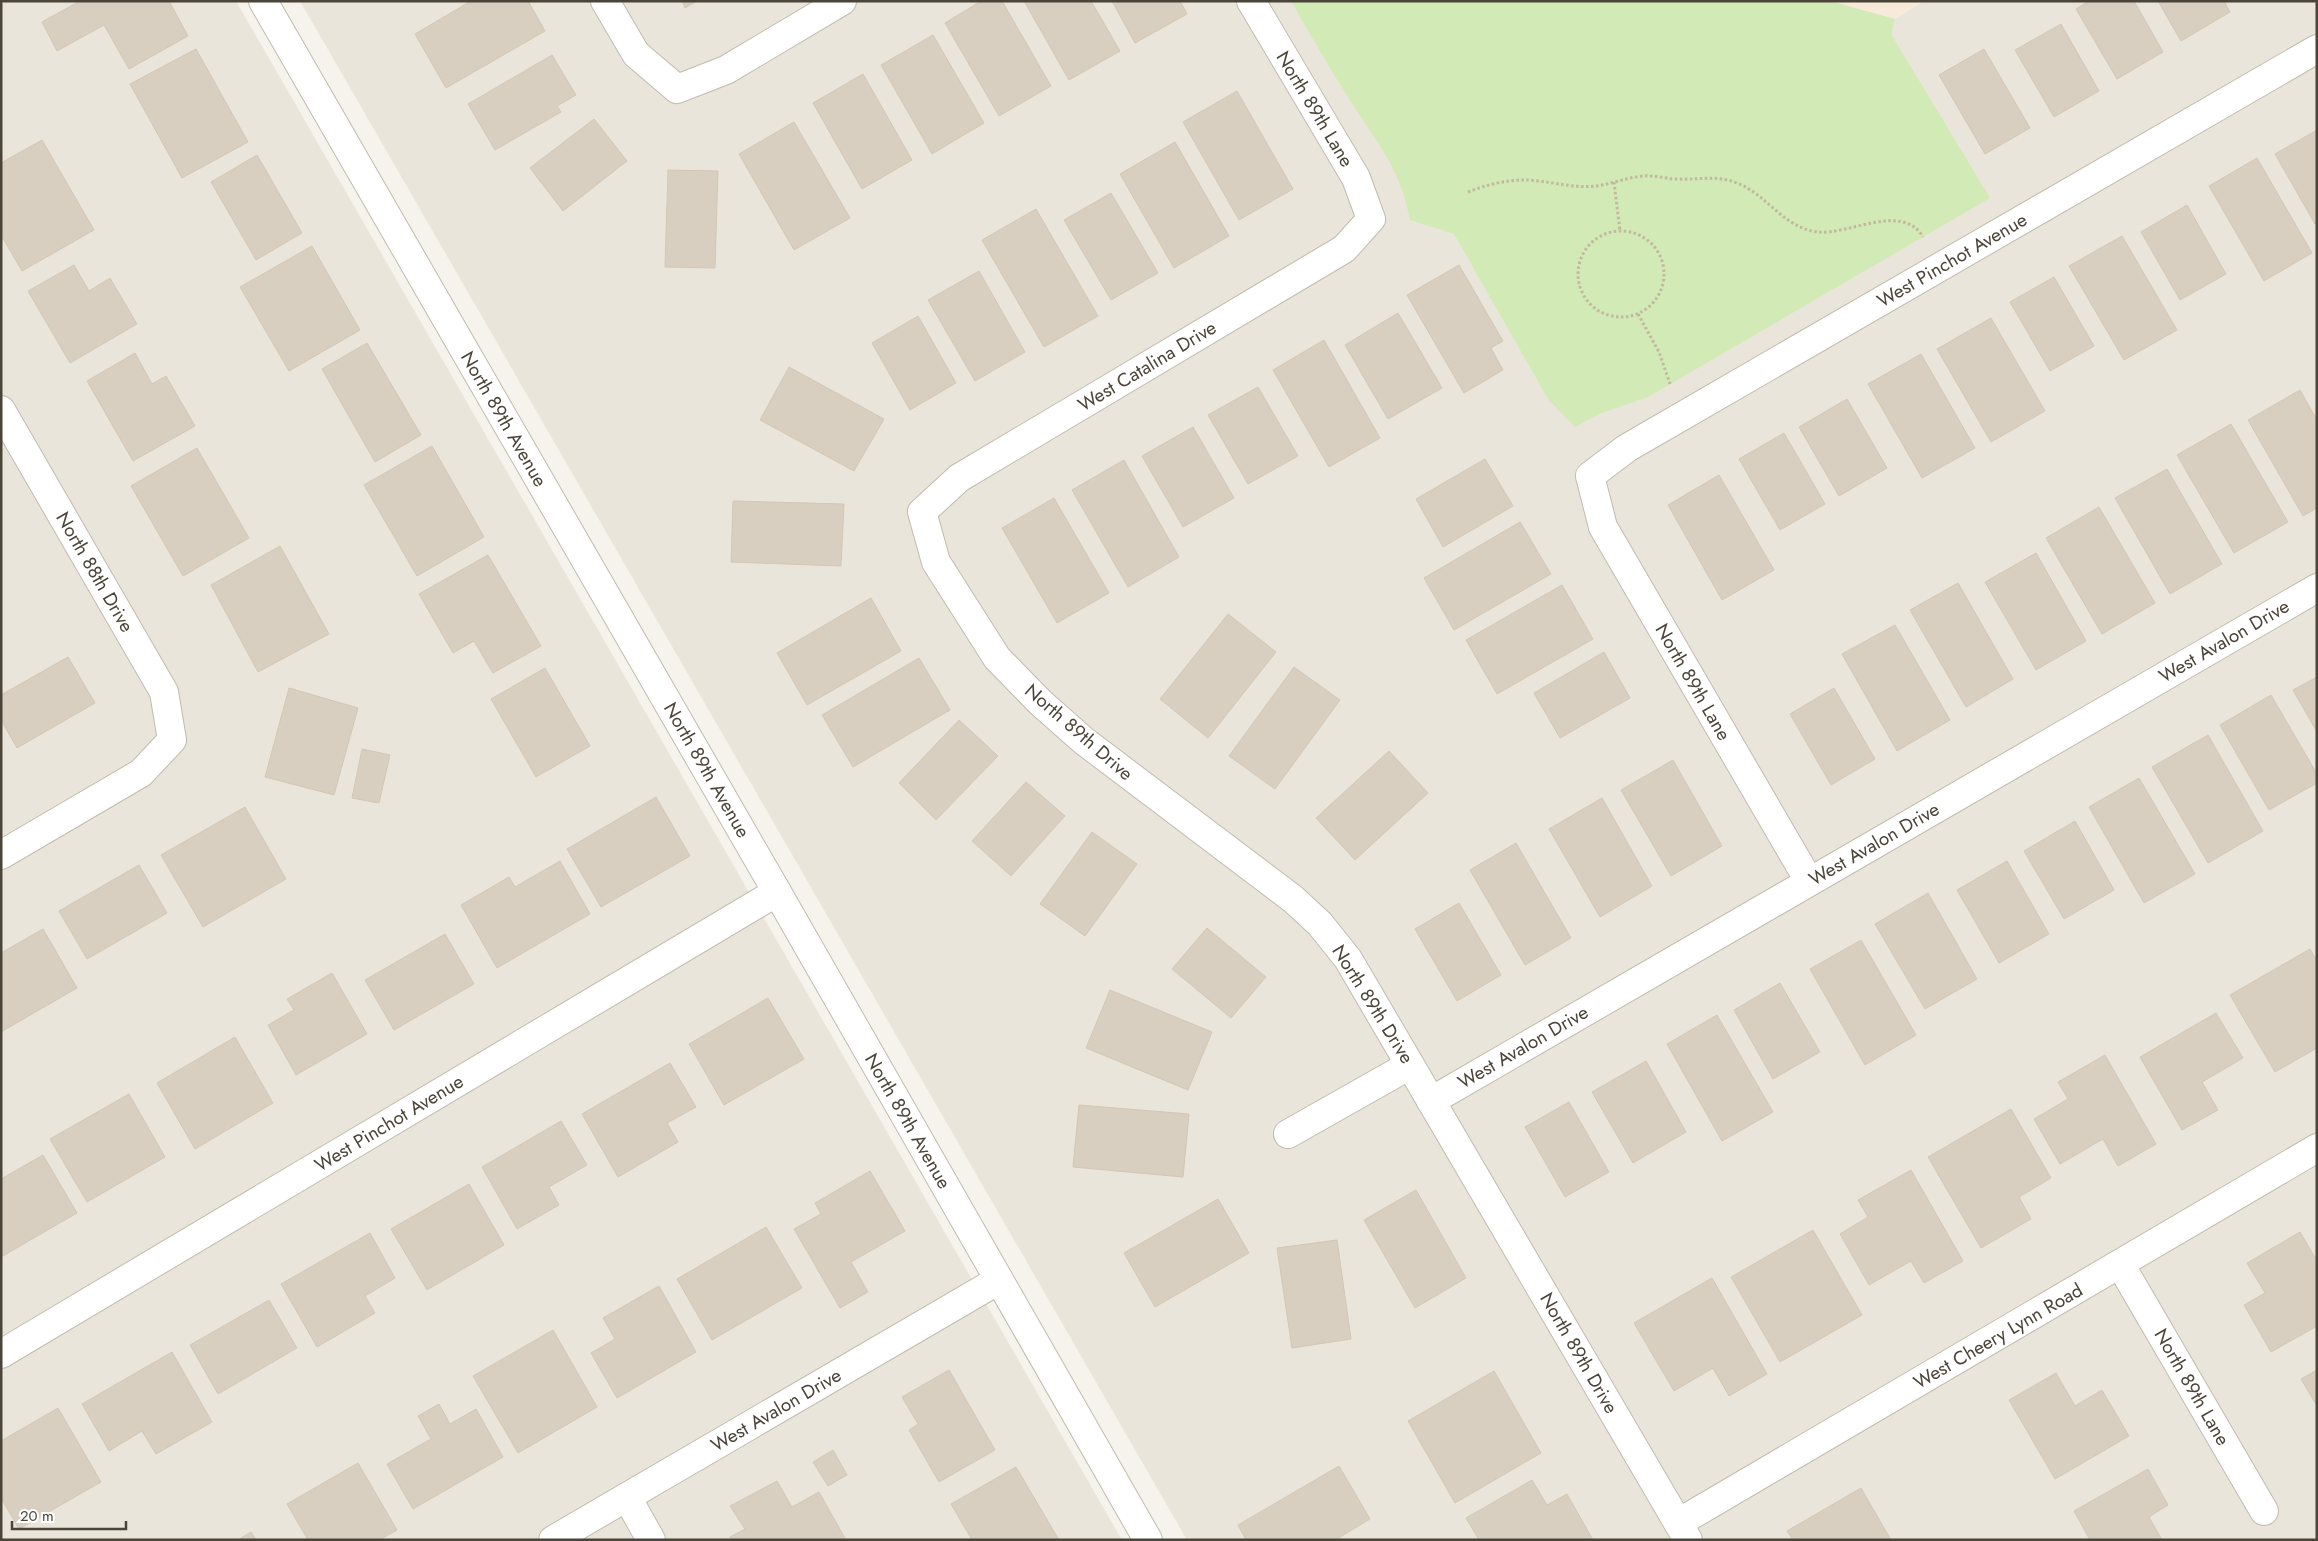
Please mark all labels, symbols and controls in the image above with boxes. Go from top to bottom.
street label: North 89th Lane [1270,46,1360,172]
street label: West Pinchot Avenue [1872,206,2032,314]
street label: West Catalina Drive [1073,314,1222,418]
street label: North 89th Avenue [454,346,554,492]
street label: North 88th Drive [50,507,141,637]
street label: West Avalon Drive [2154,593,2294,689]
street label: North 89th Lane [1649,619,1738,746]
street label: North 89th Drive [1019,677,1139,787]
street label: North 89th Avenue [657,697,757,843]
street label: West Avalon Drive [1804,796,1944,892]
street label: North 89th Drive [1326,939,1420,1069]
street label: West Avalon Drive [1453,999,1593,1095]
street label: North 89th Avenue [858,1048,958,1194]
street label: West Pinchot Avenue [310,1068,469,1178]
street label: West Cheery Lynn Road [1908,1276,2088,1396]
street label: North 89th Drive [1533,1288,1625,1419]
street label: North 89th Lane [2148,1324,2237,1451]
street label: West Avalon Drive [706,1362,846,1458]
scale bar [12,1498,126,1530]
text: 20 m [20,1505,54,1527]

